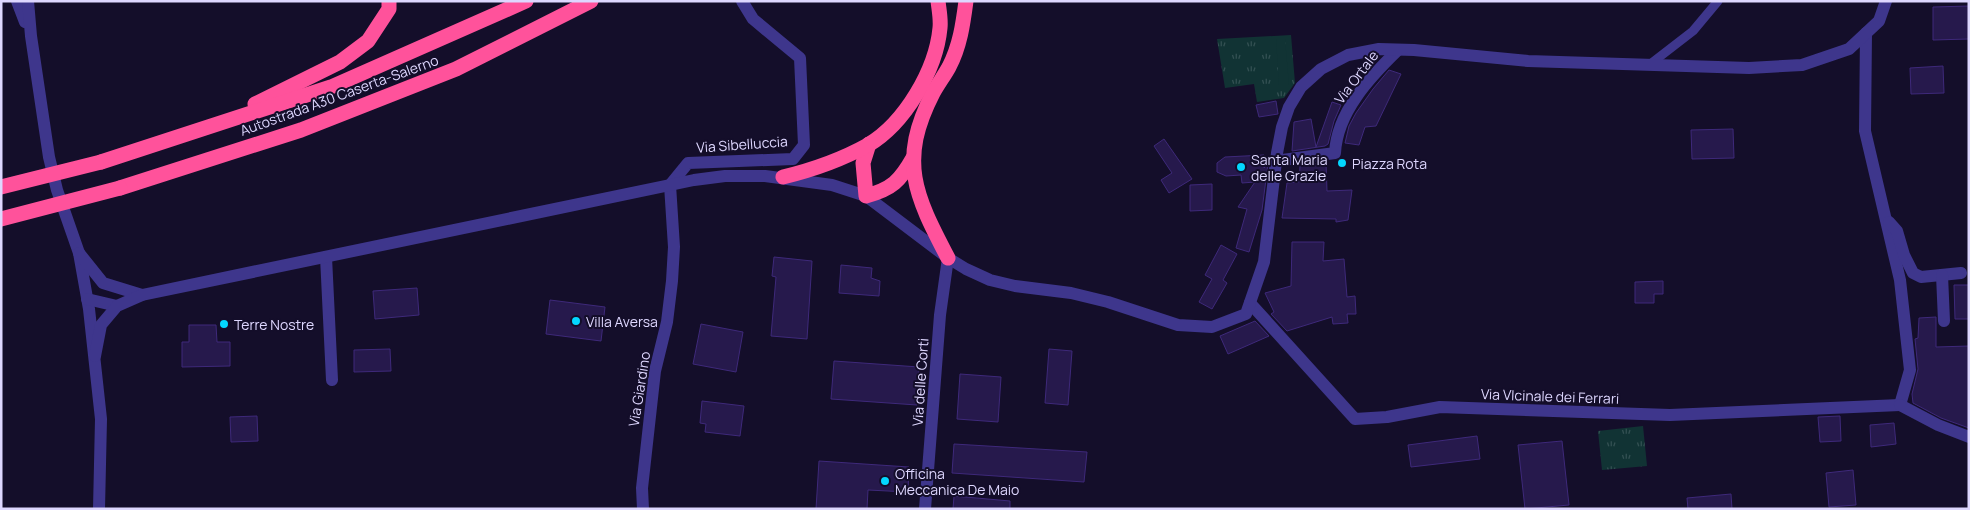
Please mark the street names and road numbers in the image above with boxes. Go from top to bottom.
street label: Via Ortale [1330,47,1382,107]
street label: Autostrada A30 Caserta-Salerno [237,50,441,140]
street label: Via Sibelluccia [696,131,788,157]
street label: Via delle Corti [907,337,933,427]
street label: Via Giardino [624,350,654,428]
street label: Via VIcinale dei Ferrari [1481,384,1619,408]

